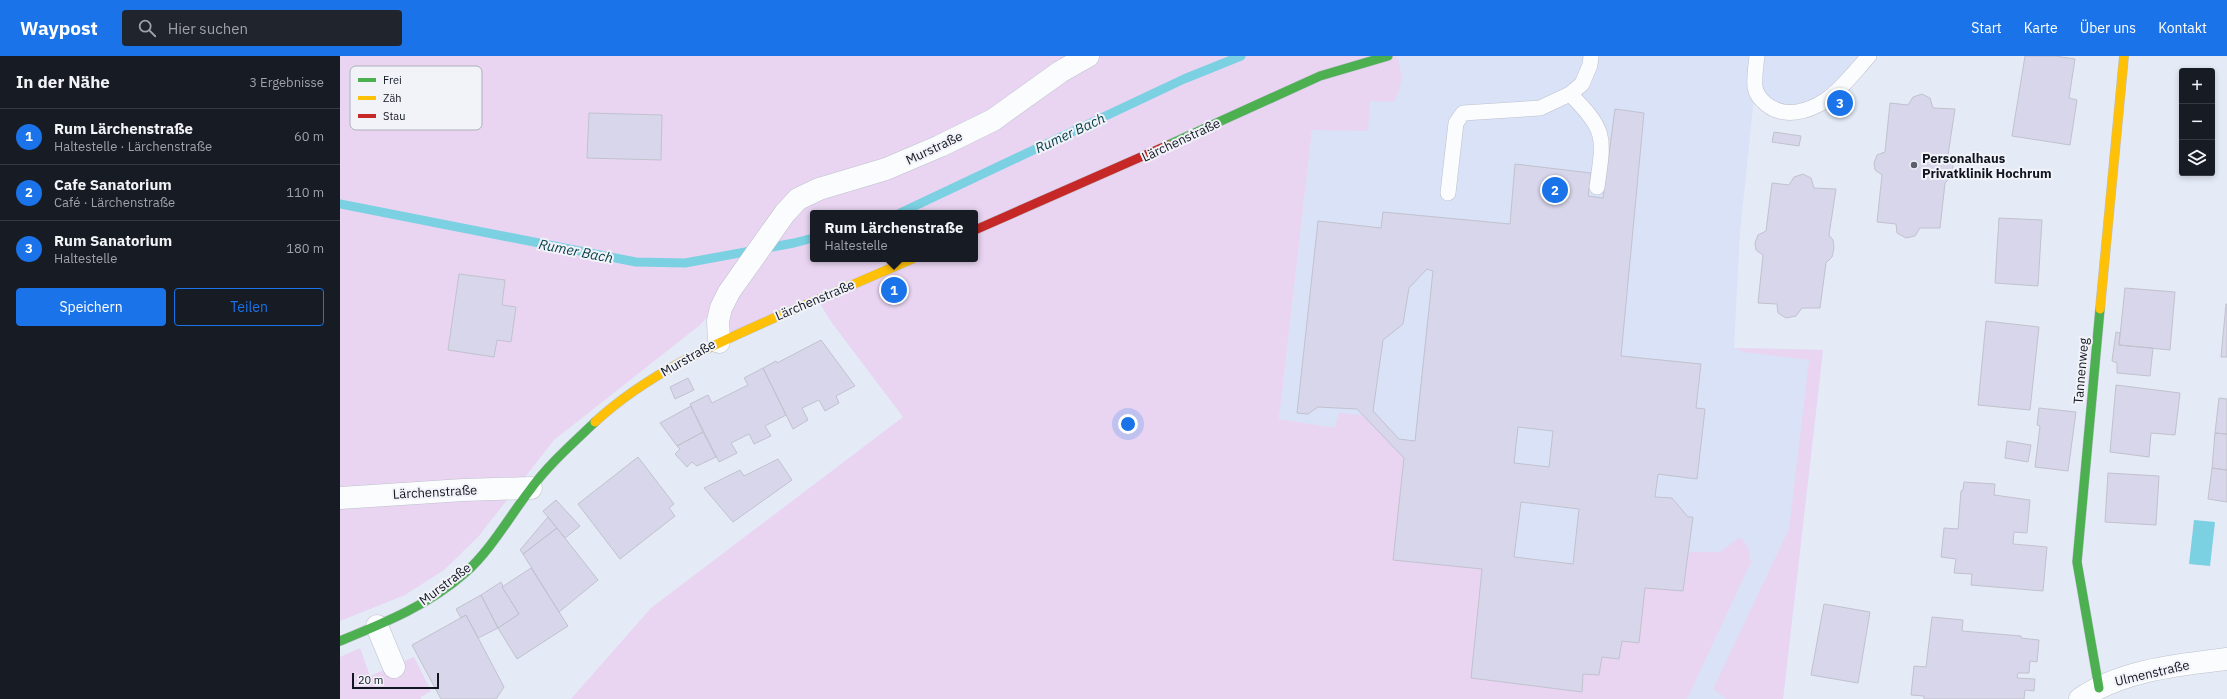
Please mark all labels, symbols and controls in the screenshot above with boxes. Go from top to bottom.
search box [122,10,402,46]
text: Waypost [20,16,98,40]
icon: search [136,17,158,39]
text: Hier suchen [168,19,248,38]
text: Start [1971,19,2002,37]
text: Karte [2024,19,2058,37]
text: Über uns [2080,19,2136,37]
text: Kontakt [2158,19,2207,37]
legend [350,66,482,130]
map controls [2179,68,2215,176]
button: + [2179,68,2215,104]
text: In der Nähe [16,71,110,93]
text: Frei [383,73,402,87]
text: 3 Ergebnisse [249,74,324,91]
pin: 3 [1827,88,1853,118]
text: Zäh [383,91,402,105]
button: − [2179,104,2215,140]
text: Stau [383,109,405,123]
water label: Rumer Bach [1032,109,1108,157]
street label: Lärchenstraße [1139,114,1223,166]
text: Rum Lärchenstraße [54,119,193,138]
street label: Murstraße [903,127,965,169]
text: 1 [25,128,33,145]
text: 60 m [294,128,324,145]
text: Haltestelle · Lärchenstraße [54,138,212,155]
button: layers [2179,140,2215,176]
place label: Personalhaus Privatklinik Hochrum [1922,150,2052,182]
marker: Personalhaus Privatklinik Hochrum [1909,160,1919,170]
text: Cafe Sanatorium [54,175,172,194]
pin: 2 [1542,175,1568,205]
text: 2 [25,184,33,201]
text: 110 m [286,184,324,201]
text: Café · Lärchenstraße [54,194,175,211]
popup [810,210,978,262]
text: Rum Lärchenstraße [824,218,964,237]
text: Rum Sanatorium [54,231,172,250]
water label: Rumer Bach [537,235,615,267]
text: Haltestelle [824,237,888,254]
text: 3 [25,240,33,257]
text: 180 m [286,240,324,257]
text: Haltestelle [54,250,117,267]
pin: 1 [881,275,907,305]
street label: Lärchenstraße [773,276,857,324]
button: Speichern [16,288,166,326]
button: Teilen [174,288,324,326]
street label: Murstraße [657,335,719,381]
street label: Tannenweg [2070,337,2092,405]
your location [1118,414,1138,434]
street label: Lärchenstraße [392,481,478,503]
street label: Murstraße [416,559,474,609]
street label: Ulmenstraße [2113,656,2191,690]
scale bar [352,671,439,690]
text: 20 m [358,673,383,687]

